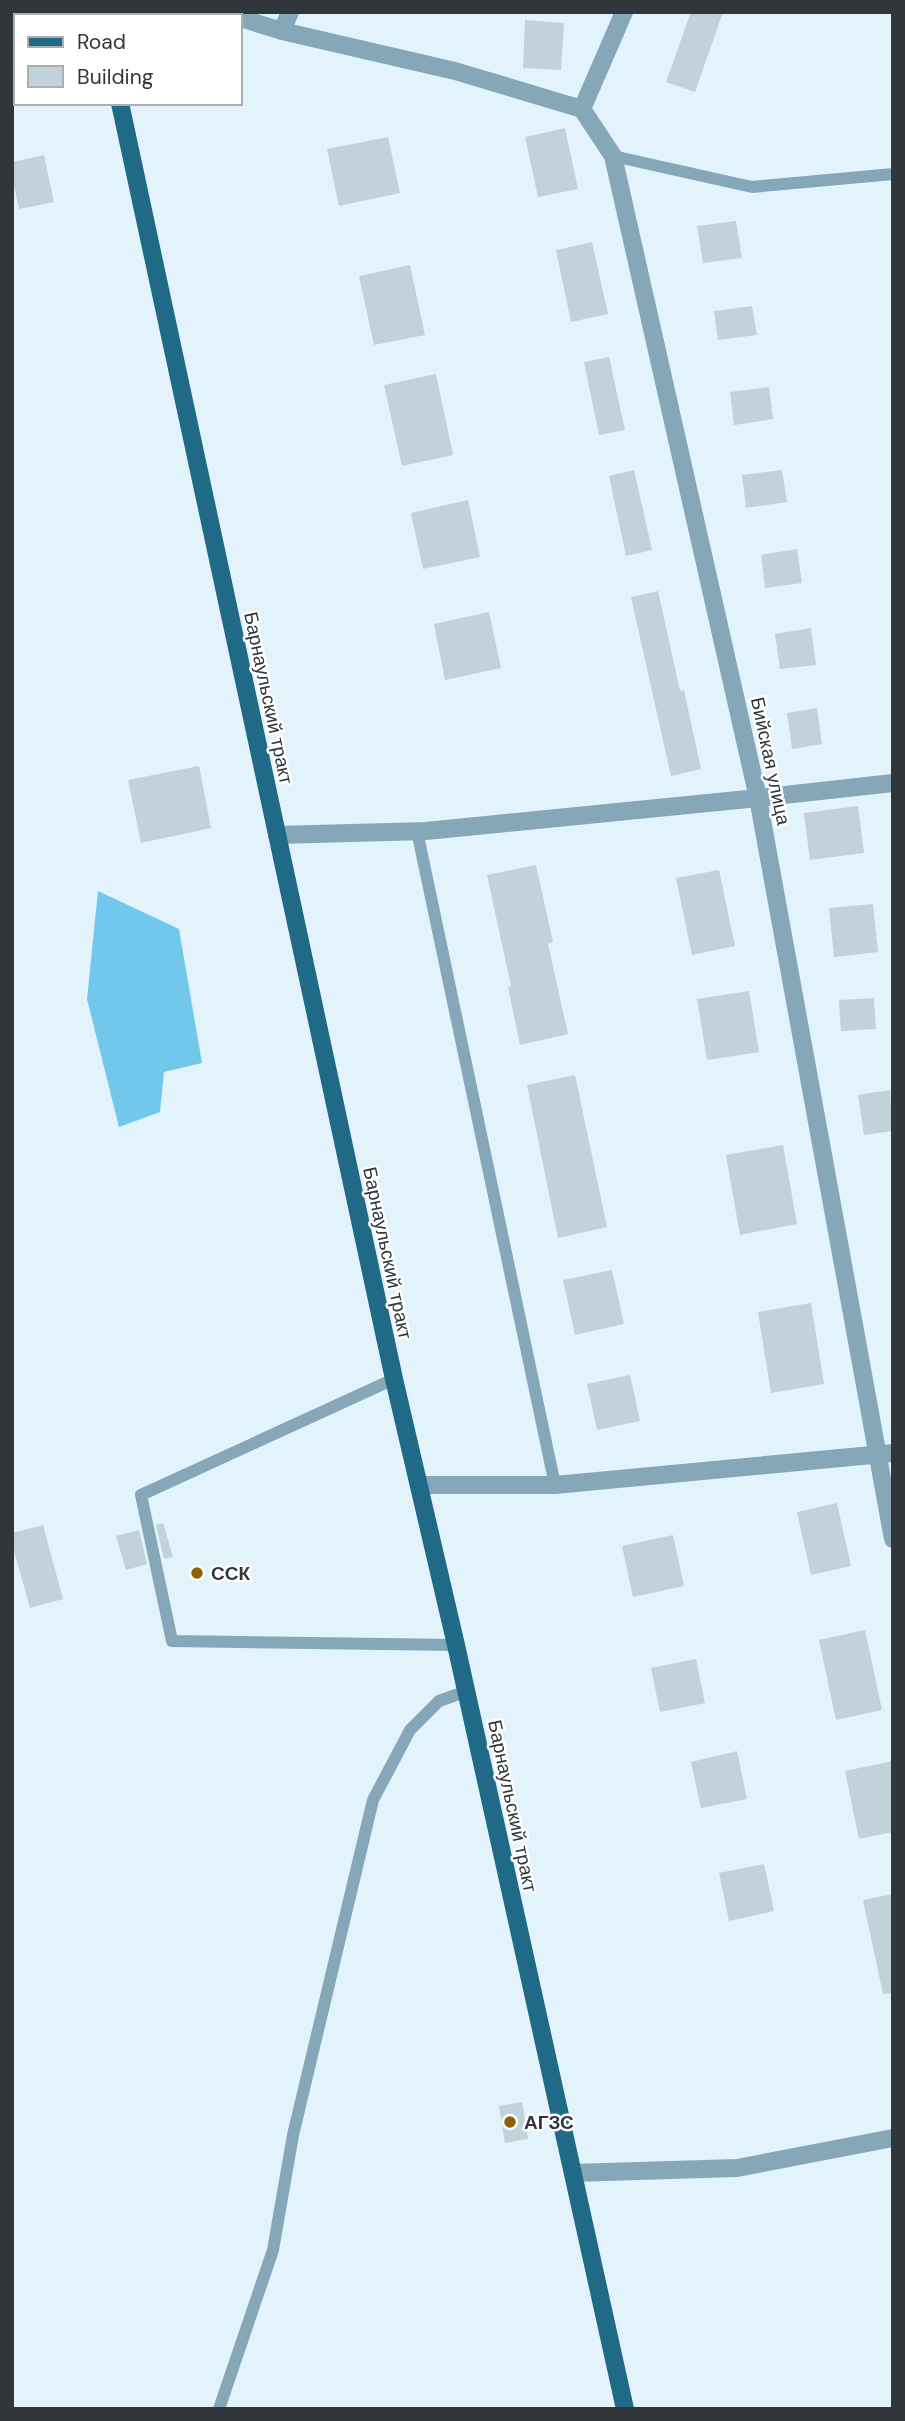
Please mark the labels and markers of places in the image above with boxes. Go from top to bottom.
place label: ССК [211,1561,250,1586]
marker: ССК [189,1565,205,1581]
place label: АГЗС [524,2110,574,2135]
marker: АГЗС [502,2114,518,2130]

